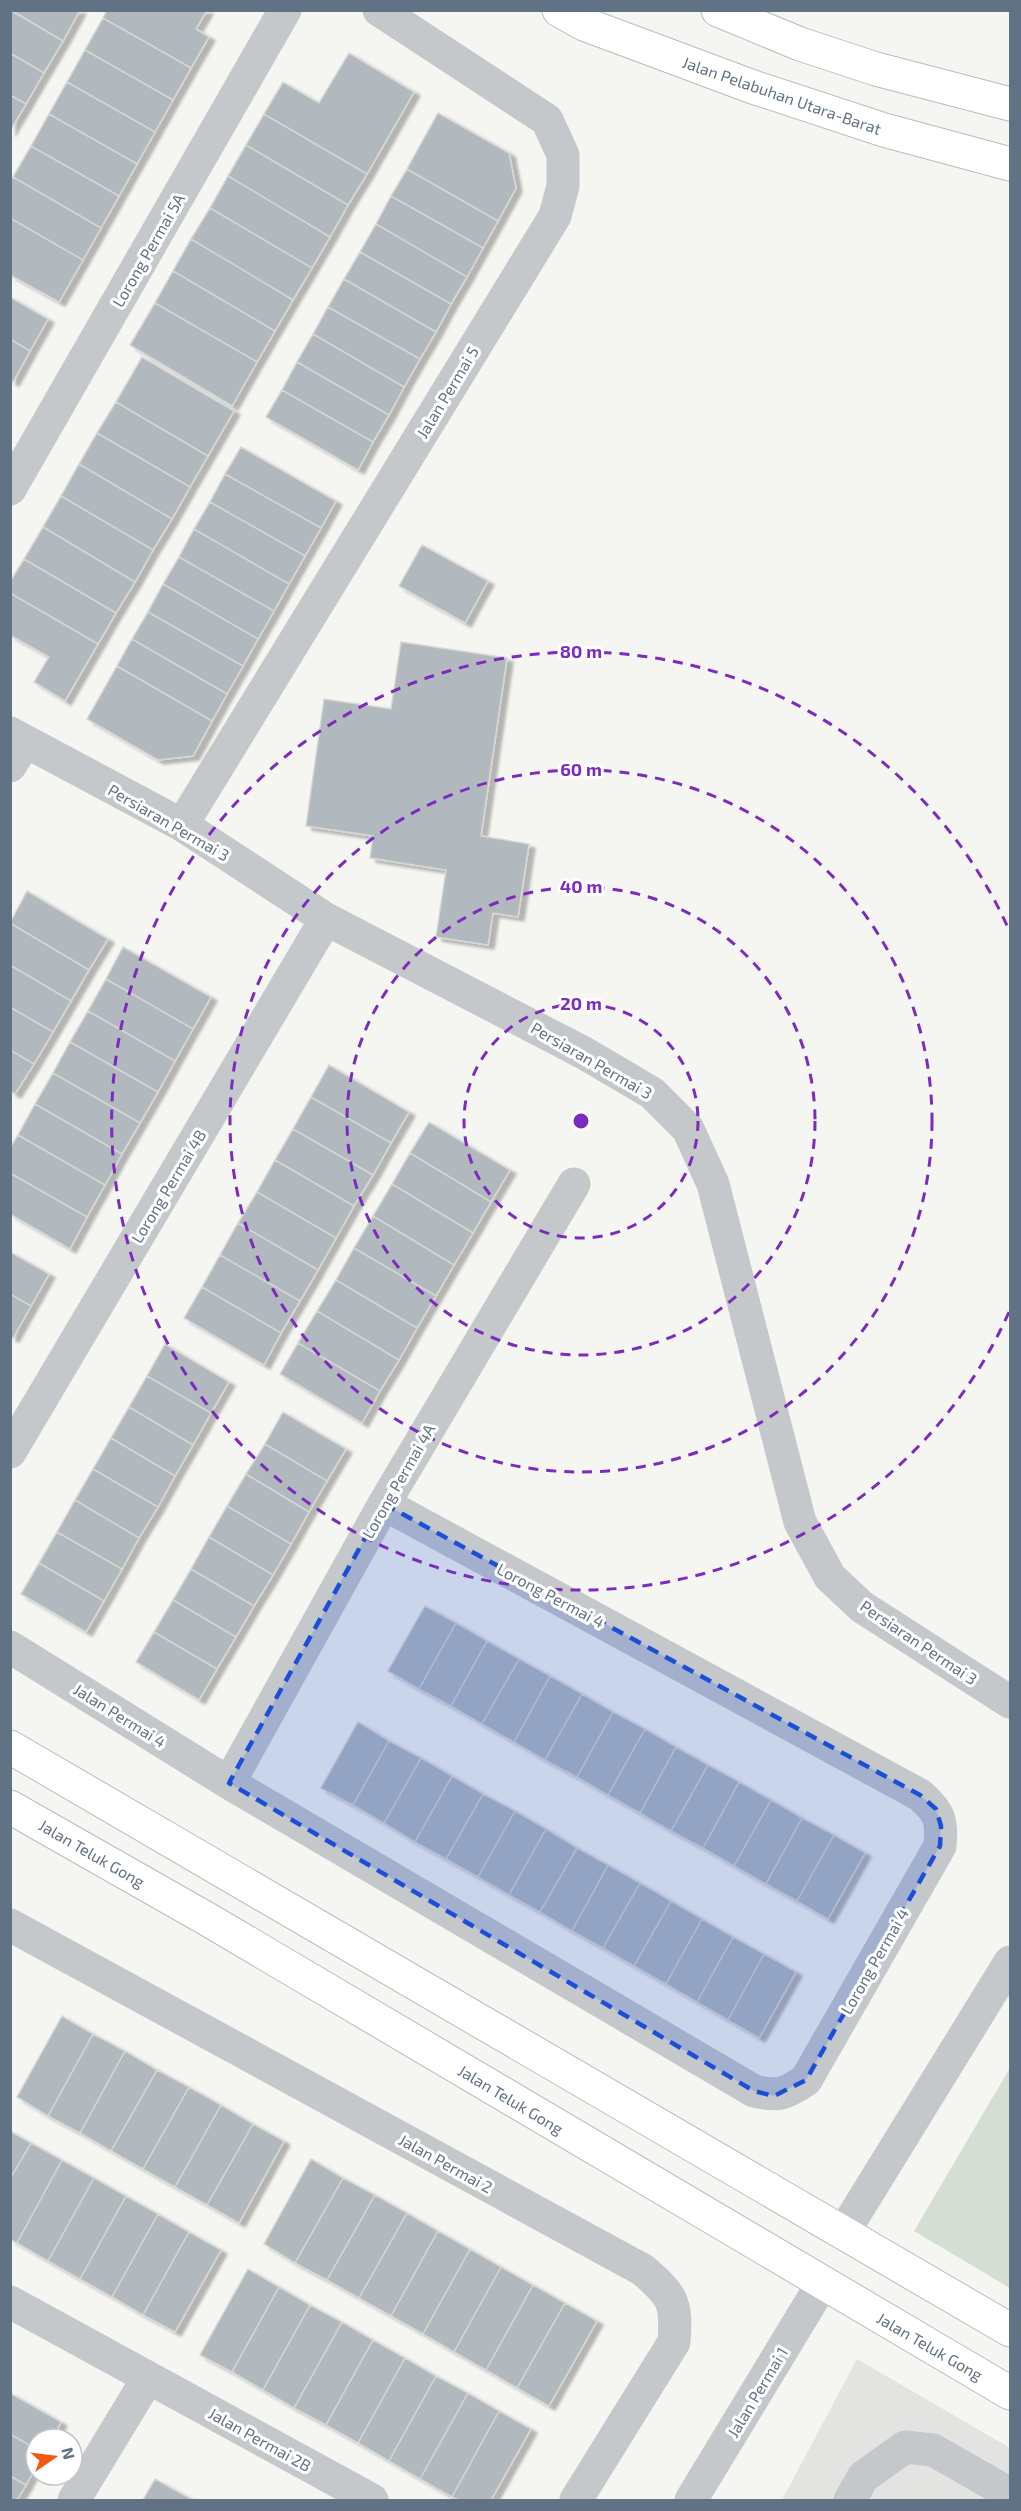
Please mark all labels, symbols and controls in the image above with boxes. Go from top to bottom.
street label: Jalan Pelabuhan Utara-Barat [680,52,884,138]
street label: Lorong Permai 5A [108,190,188,310]
street label: Jalan Permai 5 [412,343,482,441]
text: 80 m [560,640,602,662]
text: 60 m [560,758,602,780]
street label: Persiaran Permai 3 [105,780,233,864]
text: 40 m [560,875,602,897]
text: 20 m [560,992,602,1014]
street label: Persiaran Permai 3 [528,1018,656,1102]
centre of rings [571,1111,591,1131]
street label: Lorong Permai 4B [127,1126,209,1246]
street label: Lorong Permai 4A [358,1420,438,1542]
street label: Lorong Permai 4 [494,1559,608,1631]
street label: Persiaran Permai 3 [857,1596,981,1688]
street label: Jalan Permai 4 [70,1679,170,1751]
street label: Jalan Teluk Gong [36,1815,148,1891]
street label: Lorong Permai 4 [836,1905,912,2017]
street label: Jalan Teluk Gong [455,2060,567,2138]
street label: Jalan Permai 2 [396,2129,496,2197]
street label: Jalan Teluk Gong [874,2308,986,2384]
street label: Jalan Permai 1 [723,2344,791,2440]
street label: Jalan Permai 2B [205,2403,315,2475]
north arrow [24,2427,84,2487]
text: N [58,2445,80,2461]

